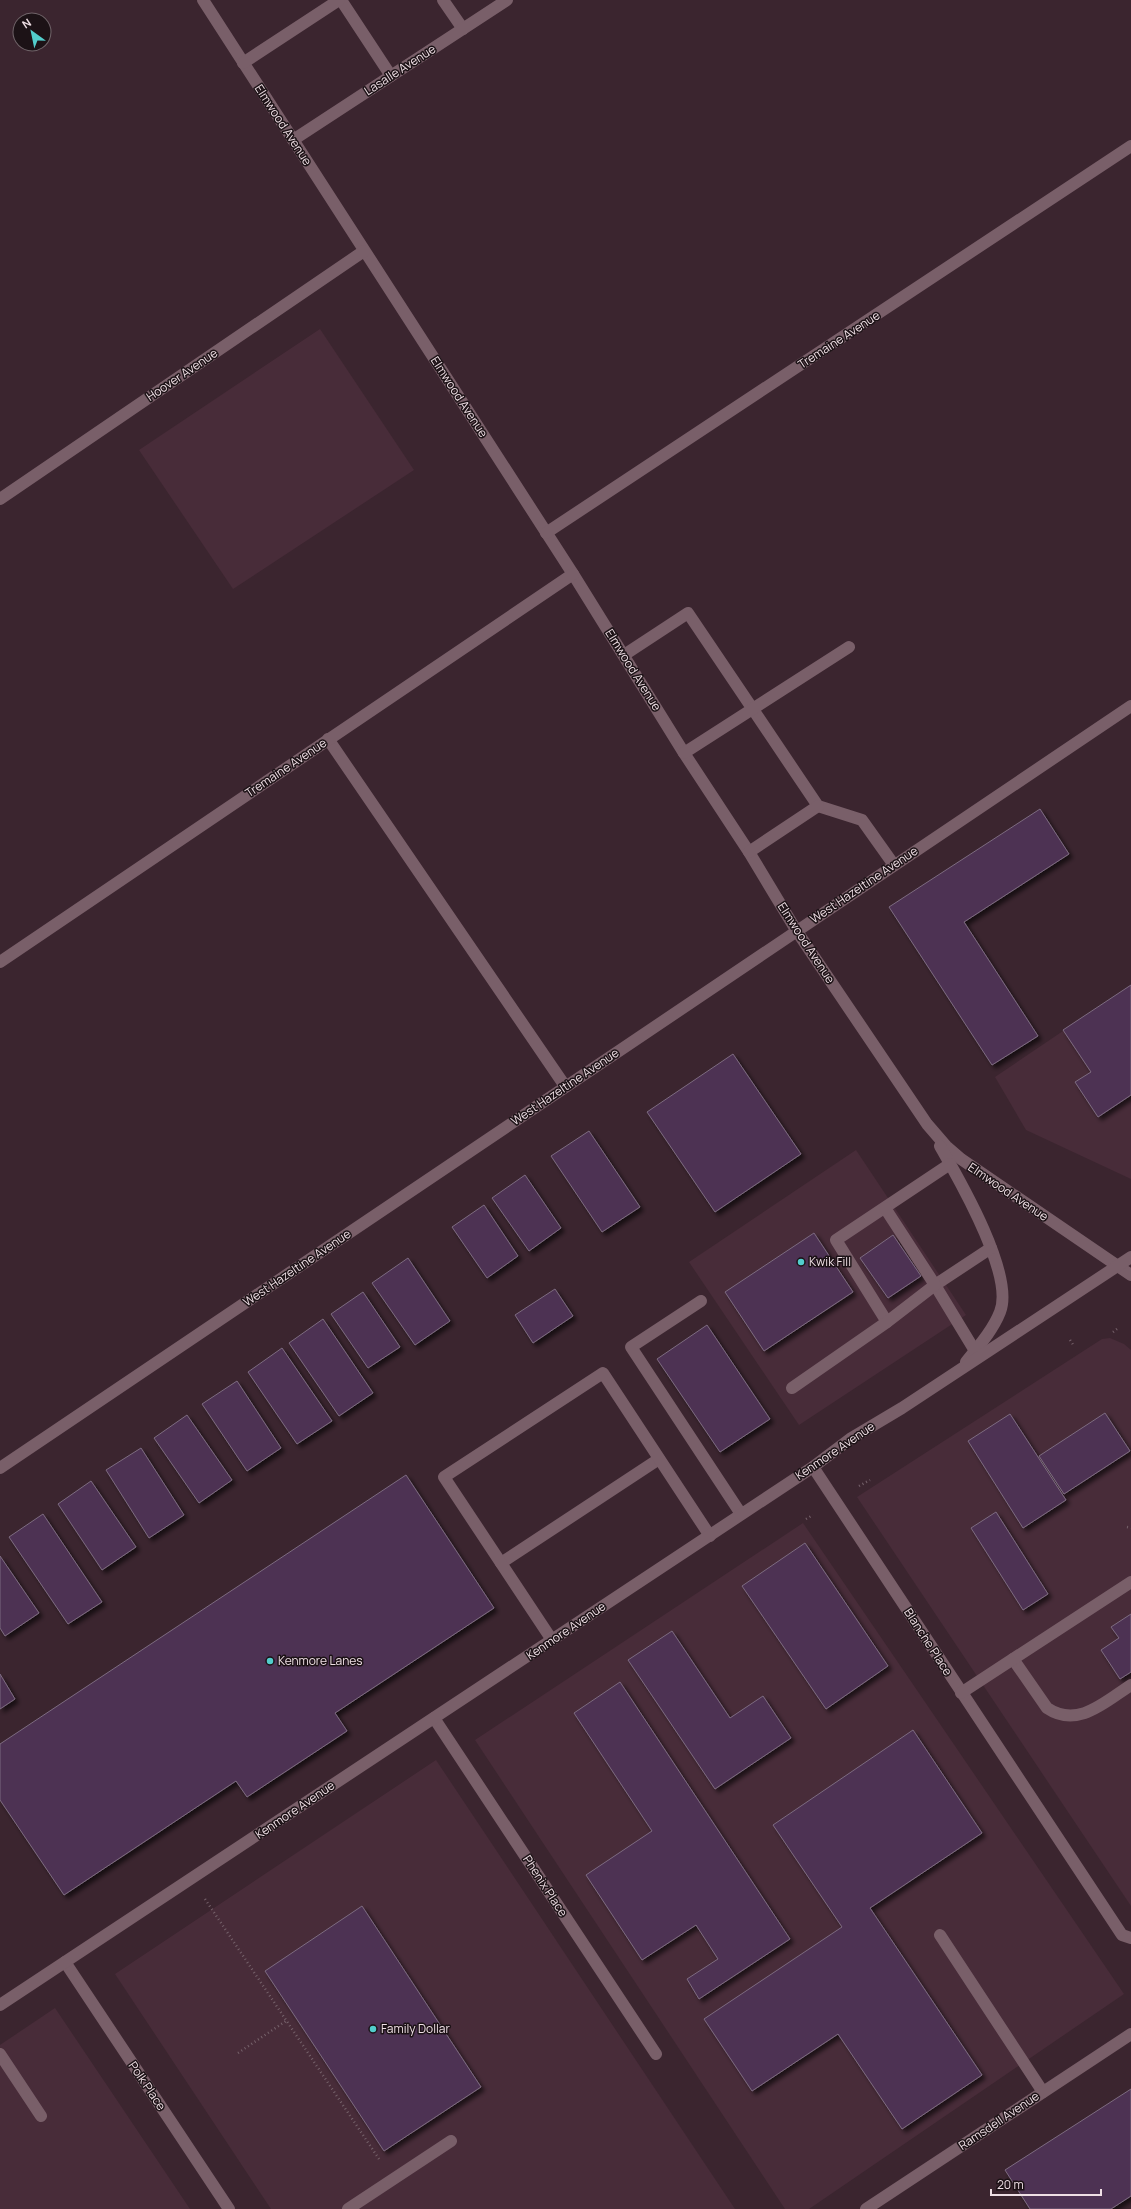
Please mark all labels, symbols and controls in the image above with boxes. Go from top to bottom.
north arrow [12,12,52,52]
text: N [19,15,34,32]
street label: Lasalle Avenue [361,40,439,99]
street label: Elmwood Avenue [251,81,316,169]
street label: Tremaine Avenue [794,307,883,373]
street label: Hoover Avenue [143,344,221,405]
street label: Elmwood Avenue [427,353,492,441]
street label: Elmwood Avenue [601,626,665,714]
street label: Tremaine Avenue [242,734,330,801]
street label: West Hazeltine Avenue [806,842,921,927]
street label: Elmwood Avenue [774,899,839,987]
street label: West Hazeltine Avenue [507,1044,622,1129]
street label: Elmwood Avenue [965,1158,1052,1225]
street label: West Hazeltine Avenue [239,1225,354,1310]
place label: Kwik Fill [809,1253,851,1270]
marker: Kwik Fill [796,1257,806,1267]
street label: Kenmore Avenue [792,1418,878,1484]
street label: Kenmore Avenue [523,1598,609,1664]
street label: Blanche Place [900,1605,957,1679]
place label: Kenmore Lanes [278,1652,363,1669]
marker: Kenmore Lanes [265,1656,275,1666]
street label: Kenmore Avenue [252,1777,338,1843]
street label: Phenix Place [519,1852,572,1920]
place label: Family Dollar [381,2020,450,2037]
marker: Family Dollar [368,2024,378,2034]
street label: Polk Place [125,2058,170,2114]
street label: Ramsdell Avenue [955,2087,1042,2154]
scale bar [991,2171,1101,2197]
text: 20 m [997,2176,1024,2193]

